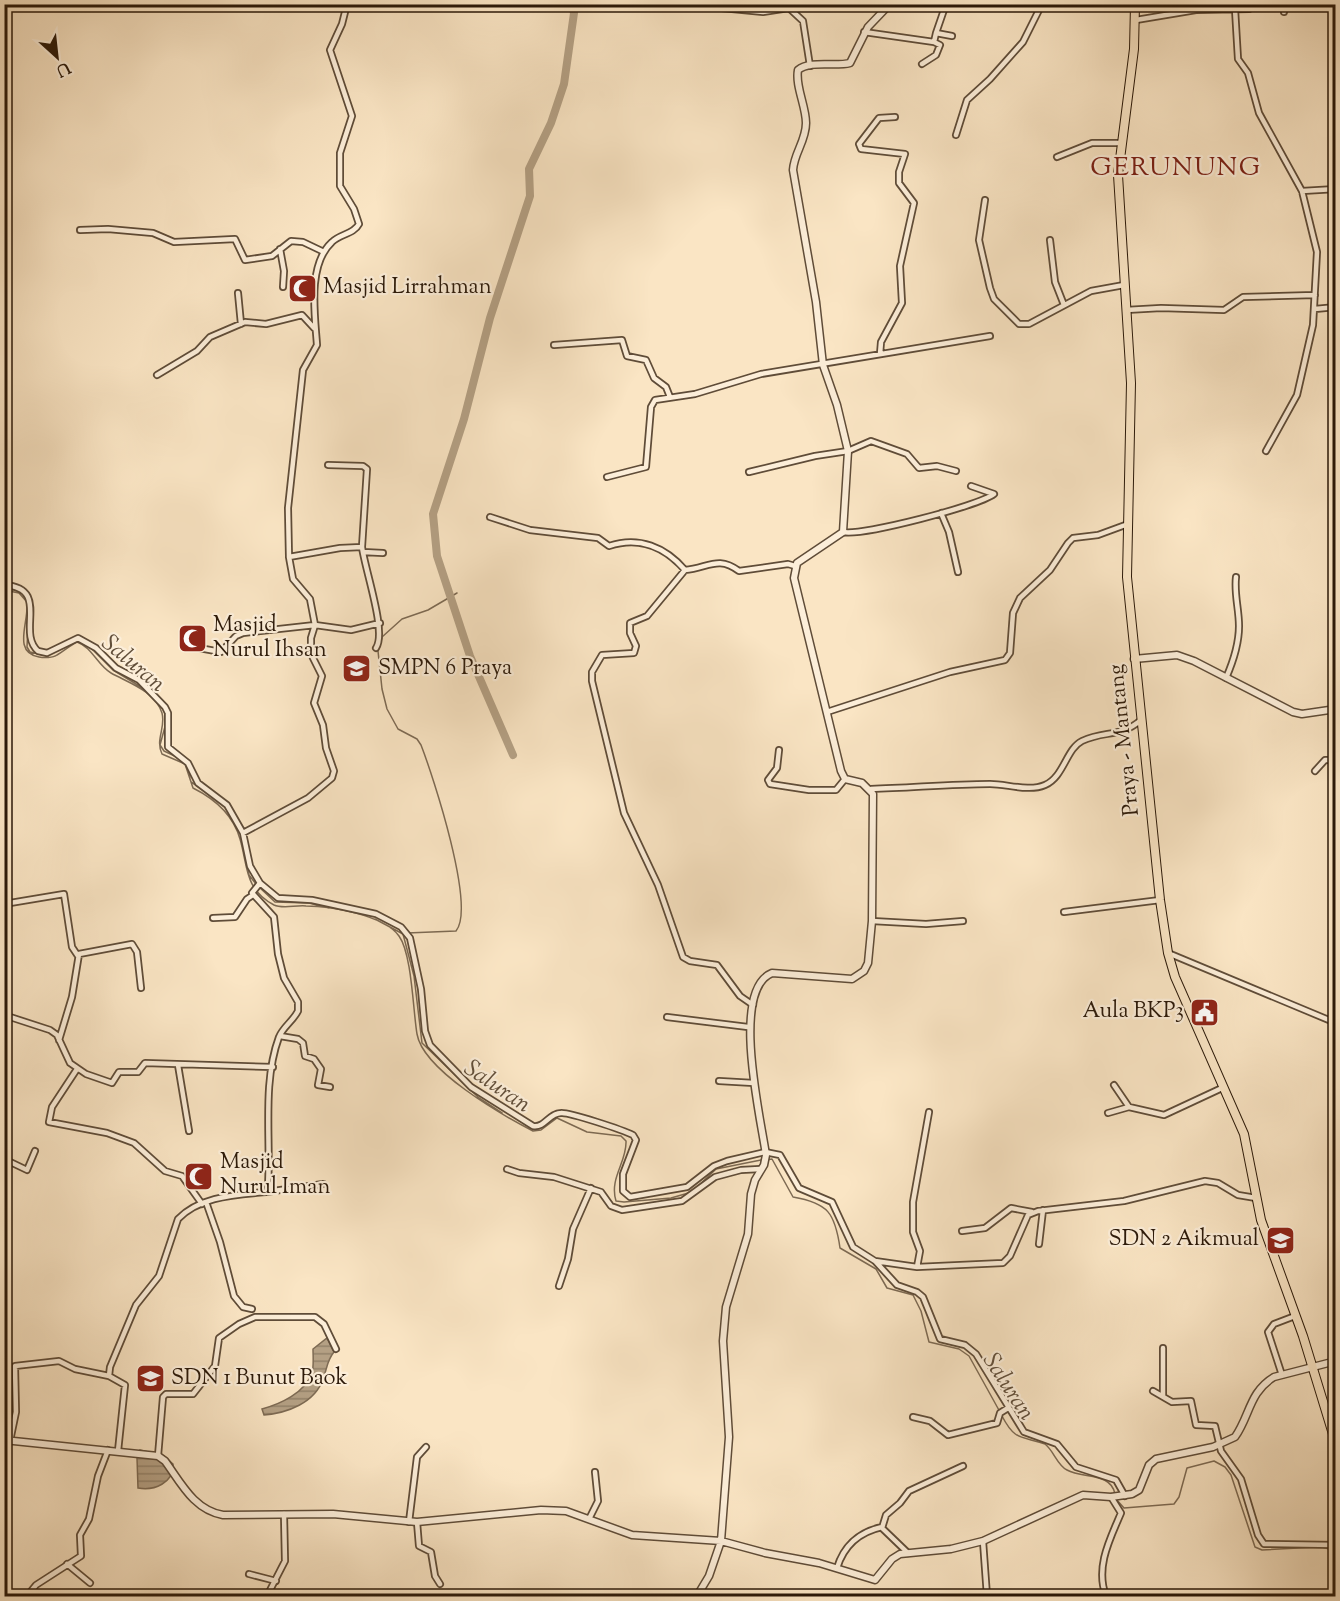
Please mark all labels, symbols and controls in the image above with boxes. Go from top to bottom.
north arrow [27,27,87,87]
text: U [51,55,74,82]
district label: GERUNUNG [1090,150,1262,187]
mosque icon: Masjid Lirrahman [286,272,318,304]
place label: Masjid Lirrahman [323,272,492,304]
place label: Masjid Nurul Ihsan [213,610,327,667]
mosque icon: Masjid Nurul Ihsan [176,623,208,655]
water label: Saluran [94,627,173,701]
school or university icon: SMPN 6 Praya [341,653,373,685]
place label: SMPN 6 Praya [378,653,512,685]
street label: Praya - Mantang [1101,662,1149,817]
place label: Aula BKP3 [1082,996,1184,1028]
public building icon: Aula BKP3 [1189,996,1221,1028]
water label: Saluran [457,1052,538,1122]
place label: Masjid Nurul Iman [220,1147,330,1204]
mosque icon: Masjid Nurul Iman [183,1160,215,1192]
place label: SDN 2 Aikmual [1109,1224,1259,1256]
school or university icon: SDN 2 Aikmual [1264,1224,1296,1256]
water label: Saluran [973,1346,1043,1428]
school or university icon: SDN 1 Bunut Baok [134,1363,166,1395]
place label: SDN 1 Bunut Baok [171,1363,347,1395]

